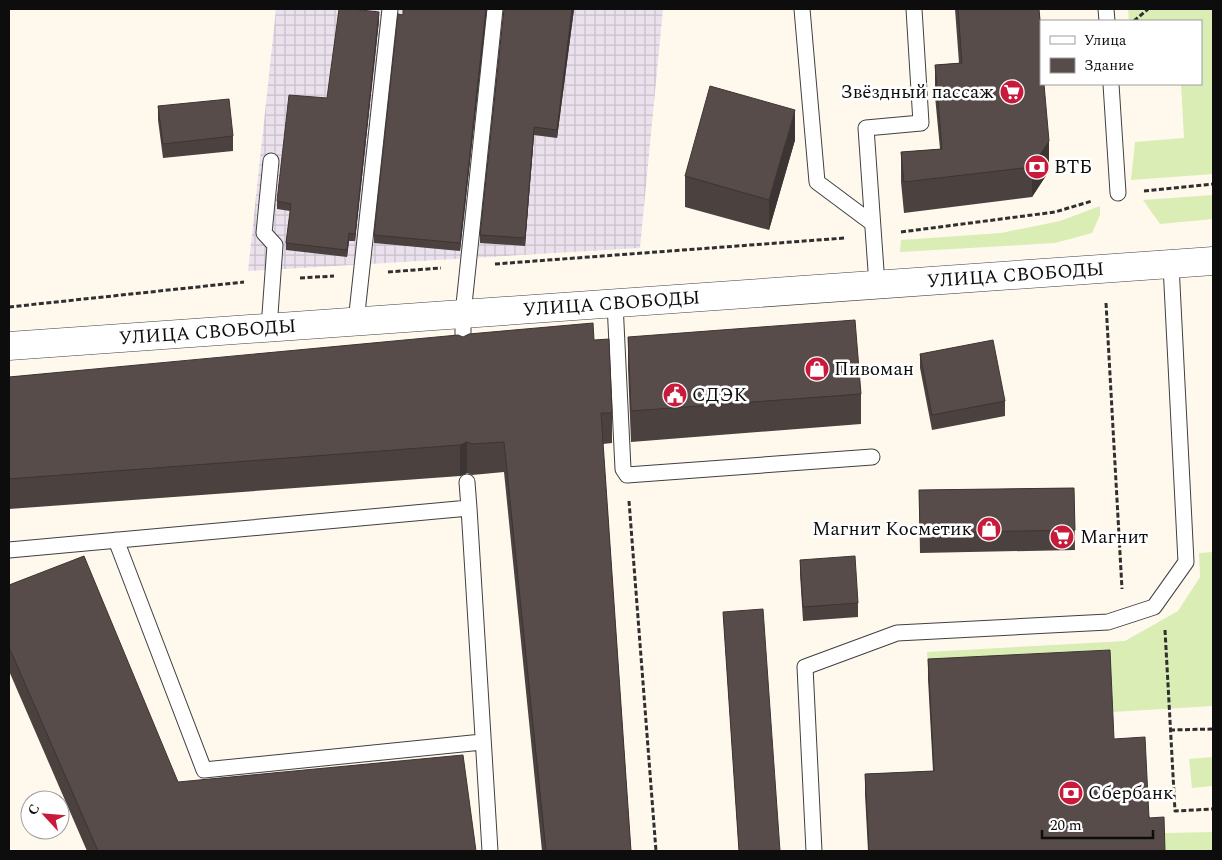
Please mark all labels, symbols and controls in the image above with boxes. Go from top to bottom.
legend [1040,20,1202,85]
text: Улица [1084,29,1127,52]
text: Здание [1084,54,1134,77]
place label: Звёздный пассаж [840,78,994,107]
supermarket icon: Звёздный пассаж [999,79,1025,105]
place label: ВТБ [1054,153,1092,182]
bank icon: ВТБ [1024,154,1050,180]
street label: УЛИЦА СВОБОДЫ [926,254,1105,296]
street label: УЛИЦА СВОБОДЫ [522,283,701,324]
street label: УЛИЦА СВОБОДЫ [118,311,297,353]
place label: Пивоман [834,355,914,384]
shop icon: Пивоман [804,356,830,382]
place label: СДЭК [692,381,748,410]
public building icon: СДЭК [662,382,688,408]
place label: Магнит Косметик [812,515,972,544]
shop icon: Магнит Косметик [976,516,1002,542]
place label: Магнит [1080,523,1148,552]
supermarket icon: Магнит [1049,524,1075,550]
place label: Сбербанк [1088,779,1174,808]
bank icon: Сбербанк [1058,780,1084,806]
north arrow [20,790,70,840]
text: С [22,800,45,819]
scale bar [1042,808,1153,840]
text: 20 m [1050,814,1082,837]

